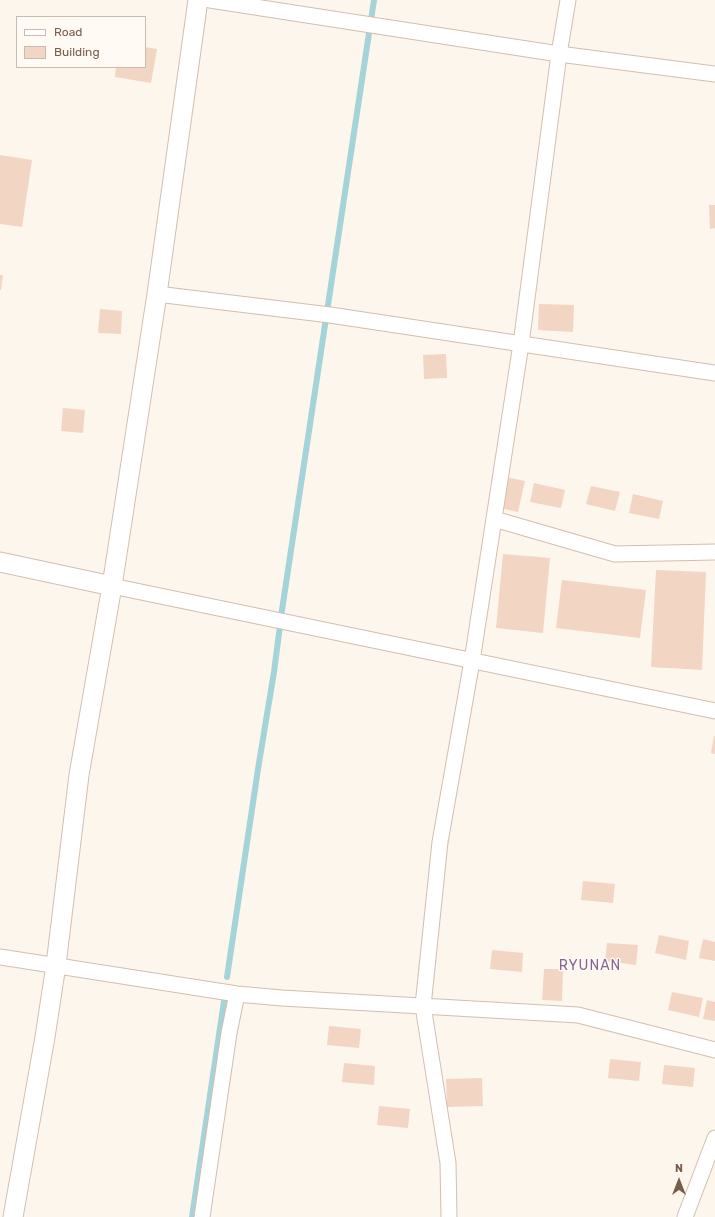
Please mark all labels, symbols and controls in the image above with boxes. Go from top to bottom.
legend [16,16,146,68]
text: Road [54,25,82,39]
text: Building [54,45,100,59]
district label: RYUNAN [559,958,621,974]
north arrow [659,1161,699,1201]
text: N [675,1162,683,1175]

